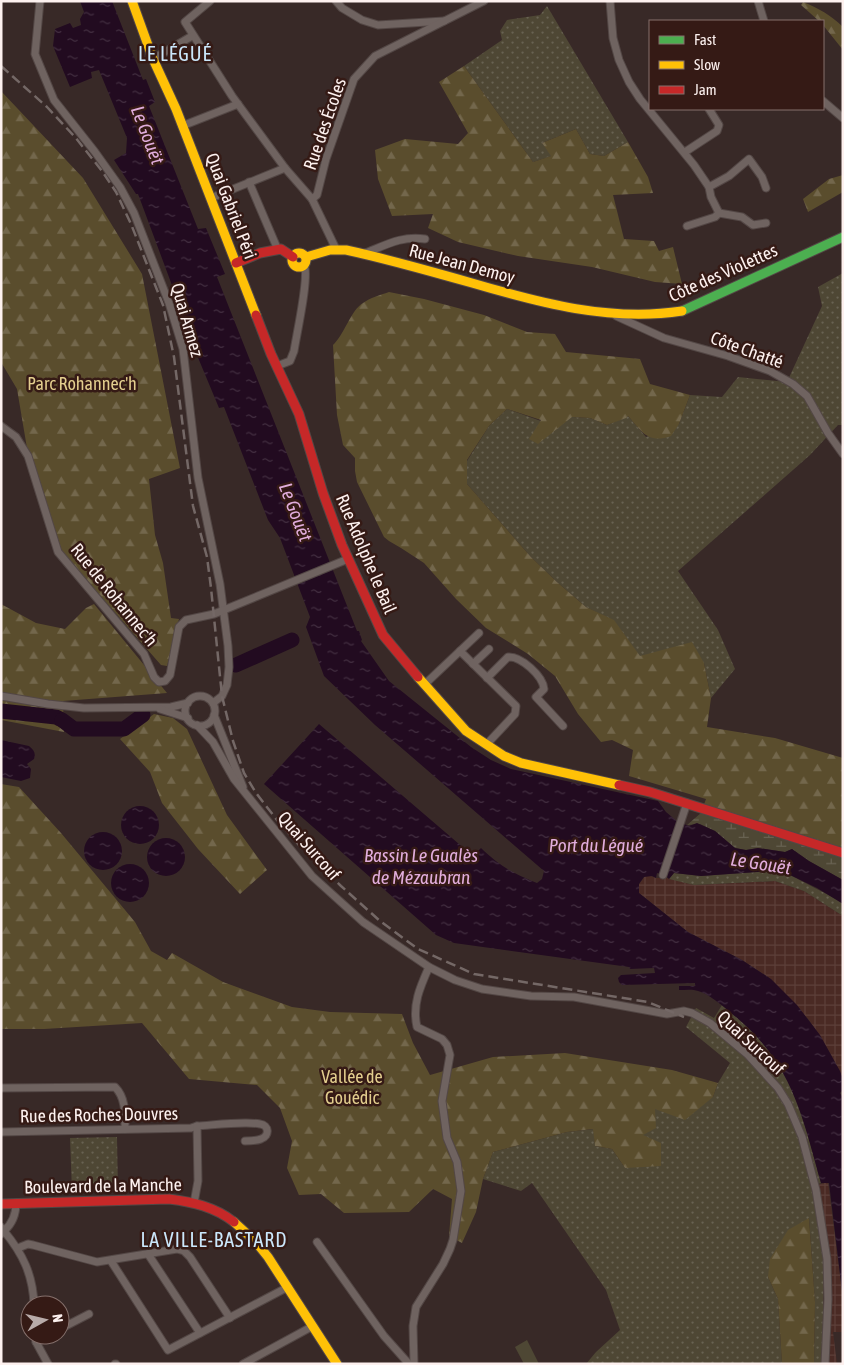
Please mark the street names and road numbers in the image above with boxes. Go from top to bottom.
street label: Rue des Écoles [299,75,350,173]
street label: Quai Gabriel Péri [202,150,261,262]
street label: Rue Jean Demoy [407,239,517,288]
street label: Côte des Violettes [665,239,780,306]
street label: Quai Armez [167,280,208,360]
street label: Côte Chatté [708,327,786,372]
street label: Rue Adolphe le Bail [332,491,401,617]
street label: Rue de Rohannec'h [67,539,162,650]
street label: Quai Surcouf [274,807,345,884]
street label: Quai Surcouf [713,1006,789,1079]
street label: Rue des Roches Douvres [20,1103,178,1126]
street label: Boulevard de la Manche [24,1174,182,1197]

